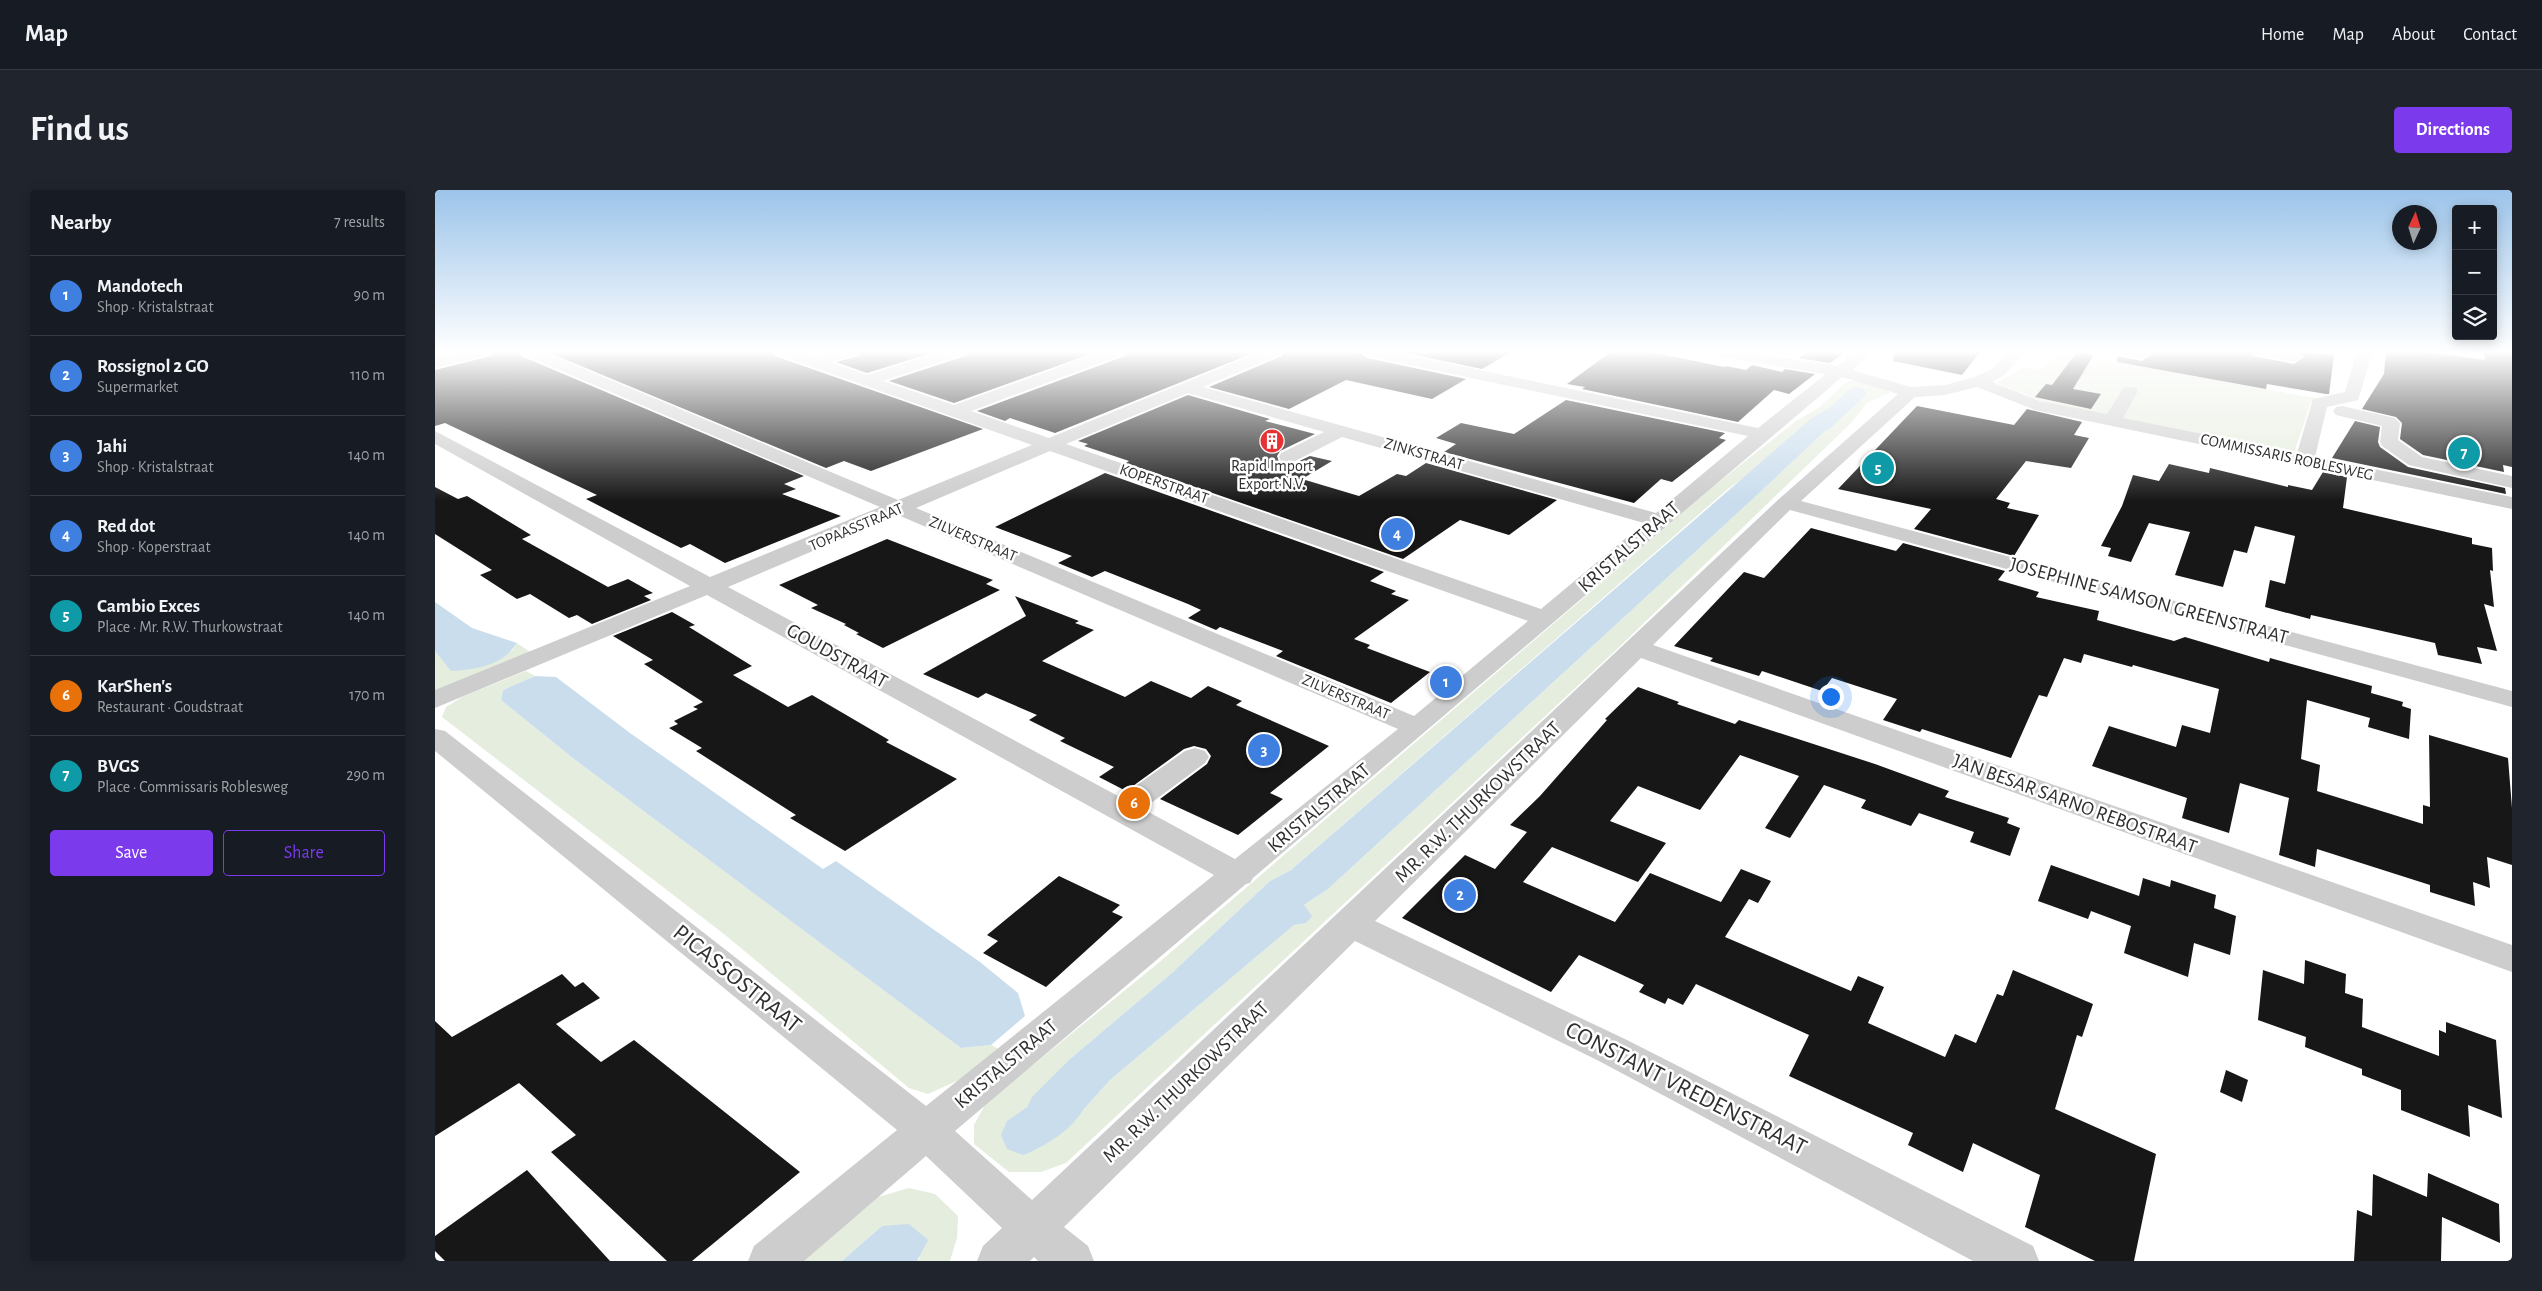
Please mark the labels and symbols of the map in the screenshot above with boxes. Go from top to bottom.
north arrow [2392,205,2437,250]
building icon: Rapid Import Export N.V. [1259,428,1285,454]
street label: COMMISSARIS ROBLESWEG [2199,431,2375,483]
pin: 7 [2448,434,2480,472]
street label: ZINKSTRAAT [1382,435,1466,473]
pin: 5 [1862,449,1894,487]
place label: Rapid Import Export N.V. [1231,458,1313,492]
street label: KOPERSTRAAT [1117,461,1211,507]
street label: KRISTALSTRAAT [1575,498,1684,596]
street label: TOPAASSTRAAT [807,500,905,554]
street label: ZILVERSTRAAT [927,513,1019,565]
pin: 4 [1381,515,1413,553]
street label: JOSEPHINE SAMSON GREENSTRAAT [2008,554,2291,648]
street label: GOUDSTRAAT [783,620,891,692]
pin: 1 [1430,663,1462,701]
street label: ZILVERSTRAAT [1300,671,1392,723]
your location [1818,684,1844,710]
street label: MR. R.W. THURKOWSTRAAT [1391,718,1565,886]
pin: 3 [1248,731,1280,769]
street label: JAN BESAR SARNO REBOSTRAAT [1950,750,2200,858]
street label: KRISTALSTRAAT [1264,759,1374,856]
pin: 6 [1118,784,1150,822]
pin: 2 [1444,876,1476,914]
street label: PICASSOSTRAAT [668,920,806,1038]
street label: MR. R.W. THURKOWSTRAAT [1099,998,1273,1166]
street label: KRISTALSTRAAT [951,1015,1061,1112]
street label: CONSTANT VREDENSTRAAT [1562,1018,1811,1160]

